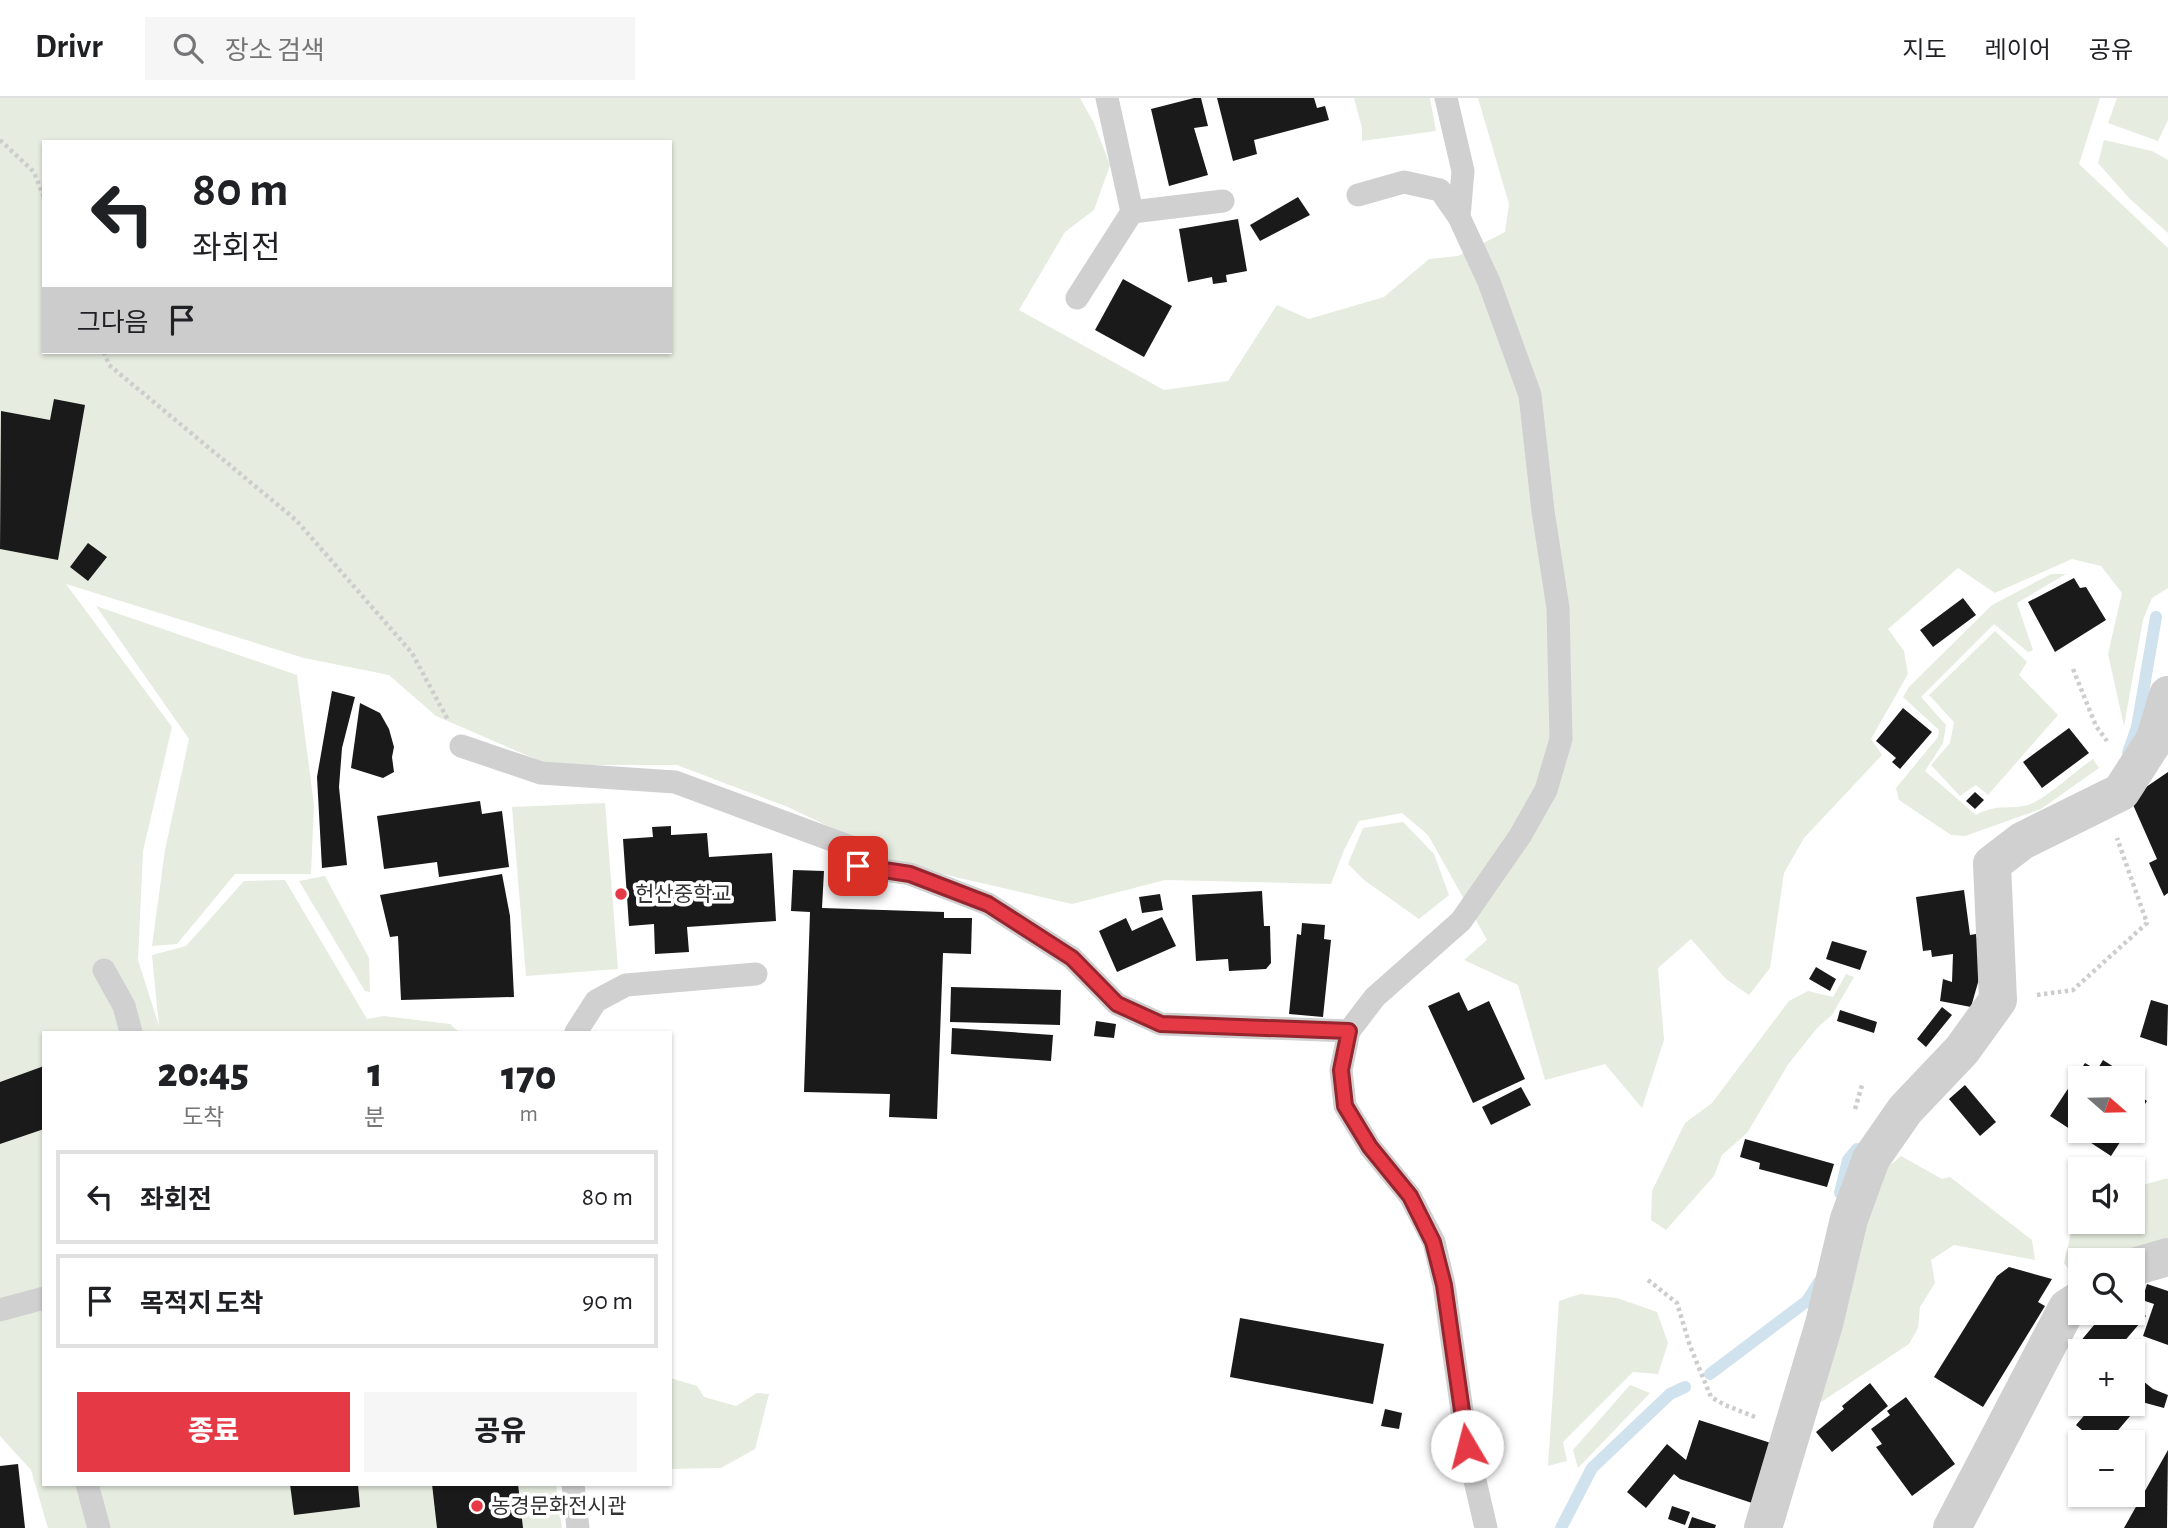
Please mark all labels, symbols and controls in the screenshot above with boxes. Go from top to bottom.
search box [145,17,635,80]
icon: search [169,29,207,67]
text: Drivr [35,31,103,64]
text: 장소 검색 [225,38,325,64]
text: 지도 [1902,39,1947,63]
text: 레이어 [1985,39,2051,63]
text: 공유 [2089,39,2133,63]
text: 80 m [192,166,289,215]
icon: left [77,168,168,259]
text: 좌회전 [192,232,280,264]
icon: arrive [163,301,201,339]
text: 그다음 [77,310,149,336]
pin [828,836,888,896]
icon: arrive [839,847,877,885]
place label: 헌산중학교 [635,883,732,905]
marker: 헌산중학교 [613,886,629,902]
text: 20:45 [157,1052,249,1094]
text: 1 [367,1052,383,1094]
text: 170 [501,1055,557,1097]
north arrow [2068,1066,2146,1143]
map controls [2068,1066,2145,1507]
text: m [520,1103,538,1126]
text: 도착 [182,1107,224,1130]
text: 분 [364,1107,385,1130]
button: sound [2068,1157,2145,1234]
icon: left [81,1178,119,1216]
text: 80 m [582,1184,633,1210]
text: 좌회전 [140,1187,212,1213]
button: search [2068,1248,2145,1325]
icon: arrive [81,1282,119,1320]
text: 90 m [582,1288,633,1314]
text: 목적지 도착 [140,1291,264,1317]
button: + [2068,1339,2145,1416]
button: 종료 [77,1392,350,1472]
button: 공유 [364,1392,637,1472]
position arrow [1430,1409,1504,1483]
button: − [2068,1430,2145,1507]
place label: 농경문화전시관 [491,1495,626,1517]
marker: 농경문화전시관 [469,1498,485,1514]

